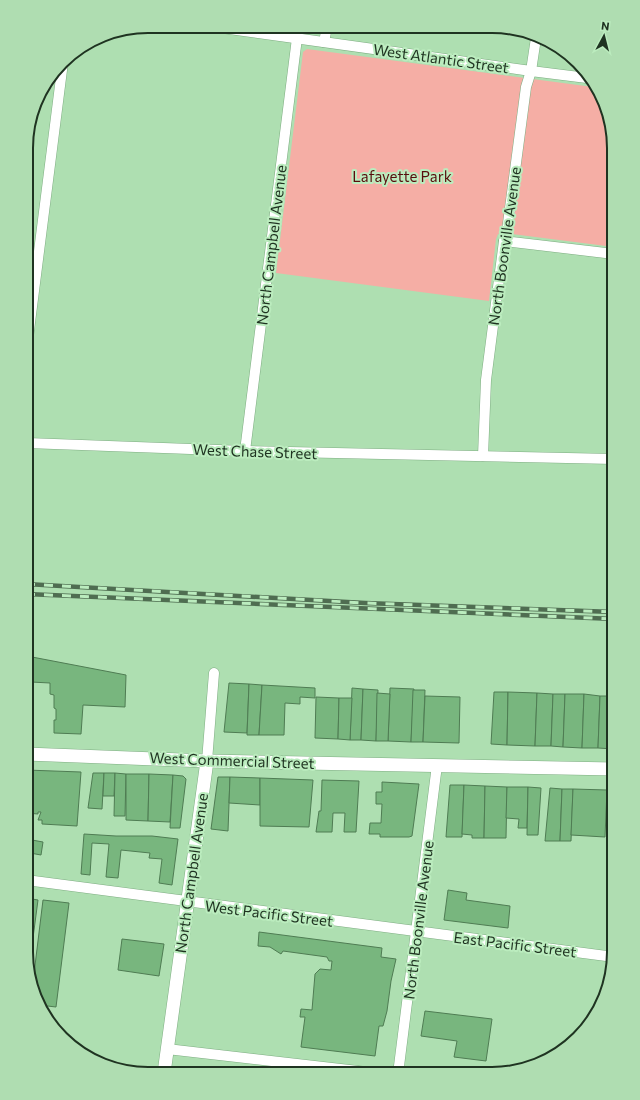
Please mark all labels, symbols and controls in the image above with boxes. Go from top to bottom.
north arrow [584,16,624,56]
text: N [600,19,610,33]
street label: West Atlantic Street [372,40,510,76]
street label: North Campbell Avenue [252,164,290,326]
street label: North Boonville Avenue [484,166,524,326]
park label: Lafayette Park [352,167,452,185]
street label: West Chase Street [192,440,318,462]
street label: West Commercial Street [149,748,315,772]
street label: North Campbell Avenue [171,792,211,954]
street label: North Boonville Avenue [399,839,437,1000]
street label: West Pacific Street [204,896,334,930]
street label: East Pacific Street [453,928,577,960]

